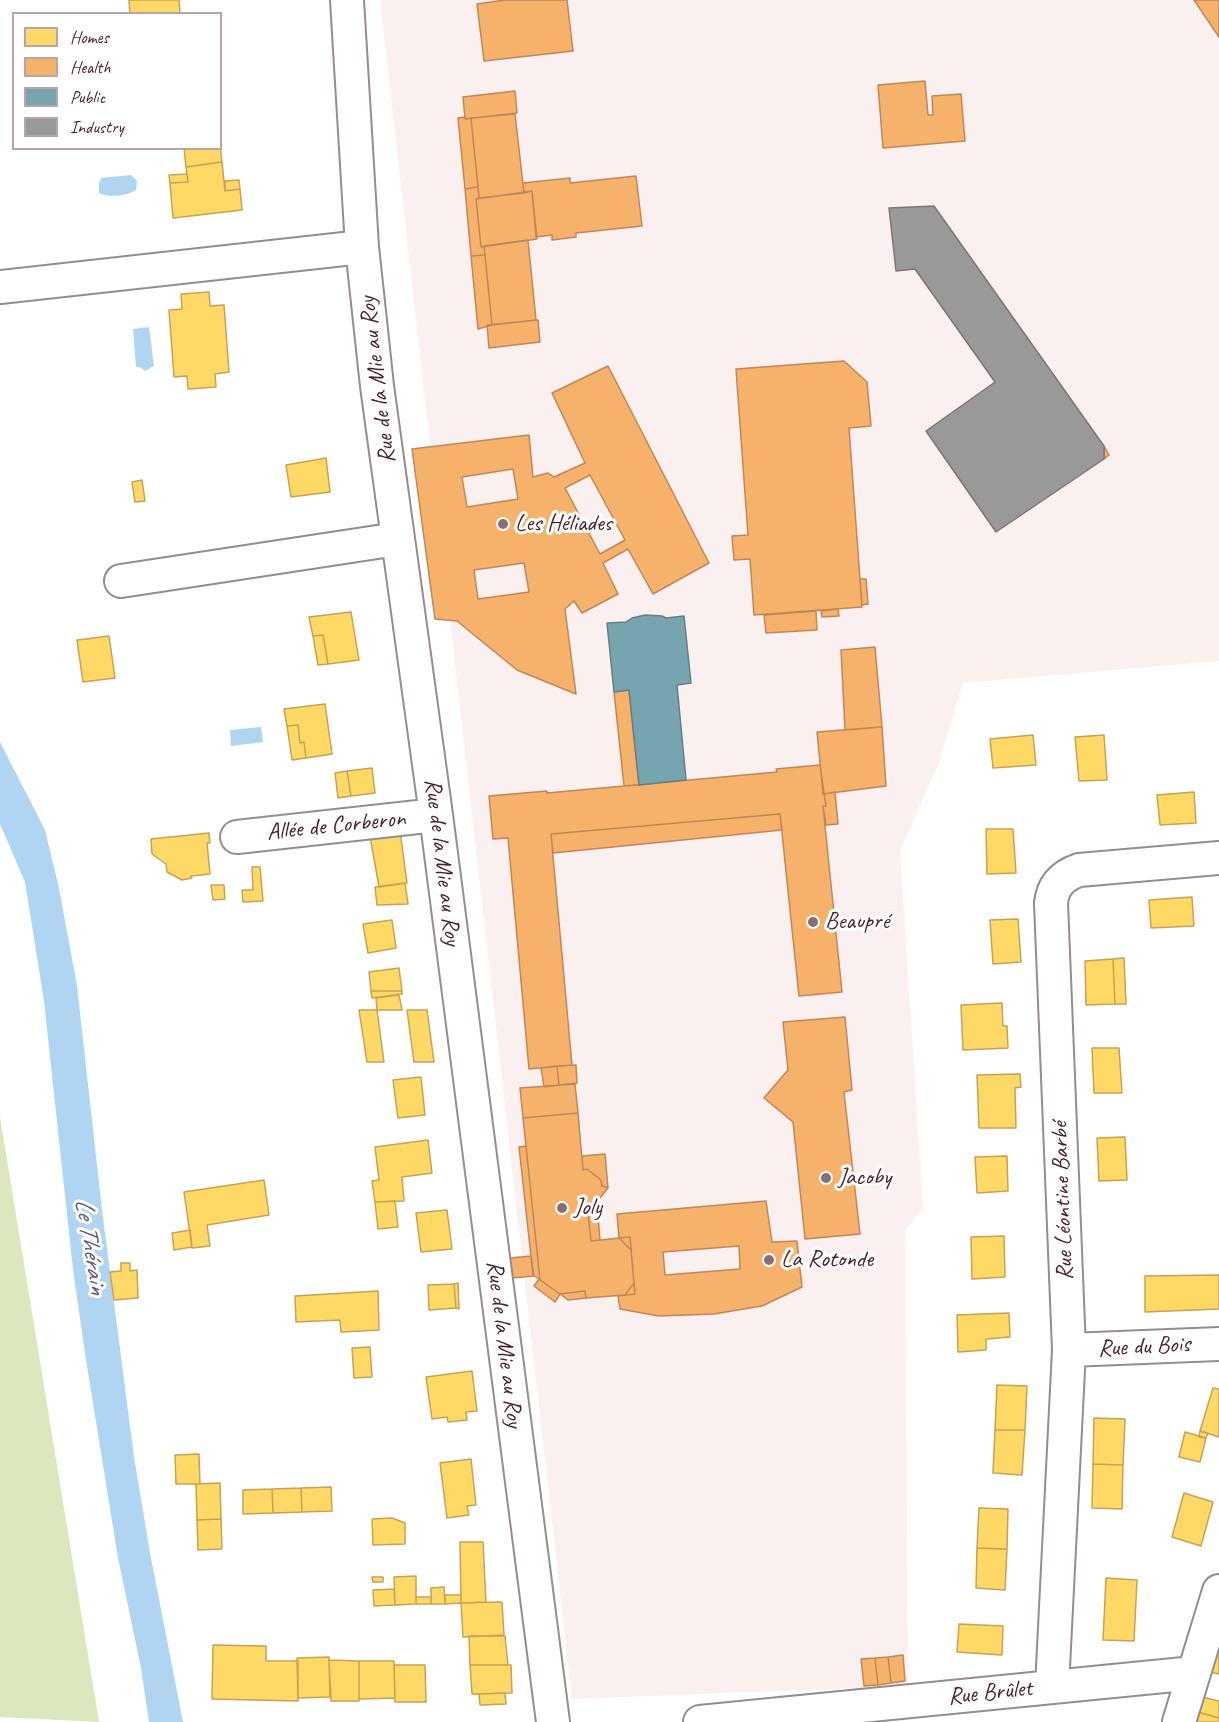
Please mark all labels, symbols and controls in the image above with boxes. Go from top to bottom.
legend [12,12,222,150]
text: Homes [70,26,109,48]
text: Health [70,56,110,78]
text: Public [70,86,105,108]
text: Industry [70,116,124,138]
street label: Rue de la Mie au Roy [353,295,403,465]
place label: Les Héliades [515,510,612,538]
marker: Les Héliades [496,517,510,531]
street label: Rue de la Mie au Roy [417,777,467,947]
street label: Allée de Corberon [265,804,407,848]
place label: Beaupré [825,908,889,936]
marker: Beaupré [806,915,820,929]
street label: Rue Léontine Barbé [1046,1121,1080,1281]
place label: Jacoby [838,1164,891,1192]
marker: Jacoby [819,1171,833,1185]
place label: Joly [574,1194,602,1222]
water label: Le Thérain [67,1196,113,1296]
marker: Joly [555,1201,569,1215]
place label: La Rotonde [781,1246,873,1274]
marker: La Rotonde [762,1253,776,1267]
street label: Rue de la Mie au Roy [479,1259,529,1429]
street label: Rue du Bois [1097,1330,1191,1364]
street label: Rue Brûlet [946,1674,1034,1712]

